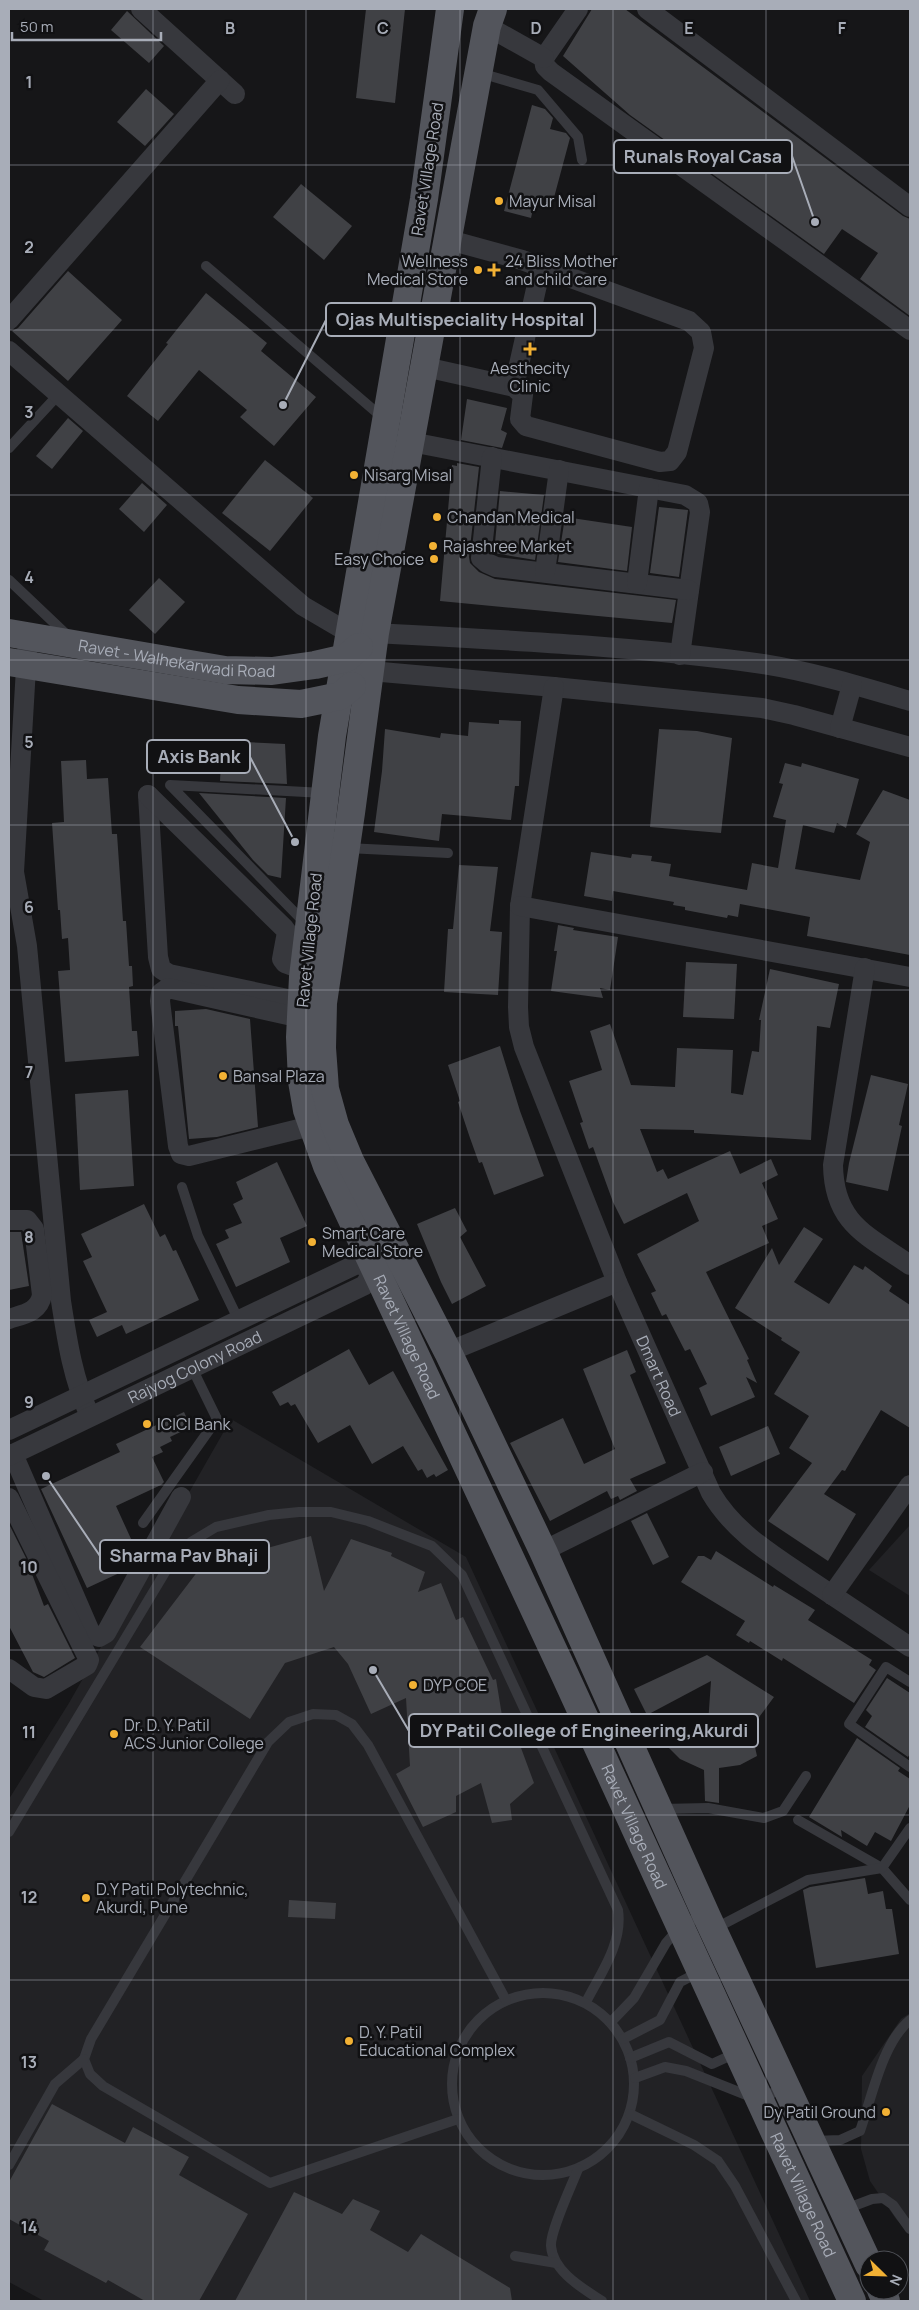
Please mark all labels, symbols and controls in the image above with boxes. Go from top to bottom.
scale bar [12,10,161,42]
text: 50 m [20,16,54,37]
text: B [225,17,235,39]
text: C [377,17,389,39]
text: D [530,17,542,39]
text: E [684,17,694,39]
text: F [838,17,847,39]
text: 1 [25,71,33,93]
street label: Ravet Village Road [406,101,448,237]
callout: Runals Royal Casa [614,140,792,173]
text: Runals Royal Casa [624,144,782,168]
place label: Mayur Misal [509,190,596,212]
marker: Mayur Misal [493,195,505,207]
text: 2 [24,236,34,258]
place label: Wellness Medical Store [367,250,468,290]
place label: 24 Bliss Mother and child care [505,250,618,290]
marker: 24 Bliss Mother and child care [487,263,501,277]
marker: Wellness Medical Store [472,264,484,276]
callout: Ojas Multispeciality Hospital [326,303,595,336]
text: Ojas Multispeciality Hospital [336,307,584,331]
marker: Aesthecity Clinic [523,342,537,356]
place label: Aesthecity Clinic [490,357,571,397]
text: 3 [24,401,34,423]
place label: Nisarg Misal [364,464,452,486]
marker: Nisarg Misal [348,469,360,481]
place label: Chandan Medical [447,506,575,528]
marker: Chandan Medical [431,511,443,523]
place label: Rajashree Market [443,535,572,557]
marker: Rajashree Market [427,540,439,552]
place label: Easy Choice [334,548,424,570]
marker: Easy Choice [428,553,440,565]
text: 4 [24,566,34,588]
street label: Ravet - Walhekarwadi Road [77,634,276,682]
text: 5 [24,731,34,753]
callout: Axis Bank [147,740,250,773]
text: Axis Bank [157,744,242,768]
street label: Ravet Village Road [291,872,327,1008]
text: 6 [24,896,34,918]
text: 7 [25,1061,33,1083]
place label: Bansal Plaza [233,1065,325,1087]
marker: Bansal Plaza [217,1070,229,1082]
place label: Smart Care Medical Store [322,1222,423,1262]
text: 8 [24,1226,34,1248]
marker: Smart Care Medical Store [306,1236,318,1248]
street label: Ravet Village Road [368,1271,445,1403]
street label: Rajyog Colony Road [124,1325,265,1408]
street label: Dmart Road [631,1332,687,1420]
text: 9 [24,1391,34,1413]
place label: ICICI Bank [157,1413,232,1435]
marker: ICICI Bank [141,1418,153,1430]
callout: Sharma Pav Bhaji [100,1540,269,1573]
text: Sharma Pav Bhaji [110,1543,258,1567]
text: 10 [20,1556,38,1578]
place label: DYP COE [423,1674,487,1696]
marker: DYP COE [407,1679,419,1691]
place label: Dr. D. Y. Patil ACS Junior College [124,1714,264,1754]
callout: DY Patil College of Engineering,Akurdi [409,1714,758,1747]
text: DY Patil College of Engineering,Akurdi [420,1718,748,1742]
text: 11 [22,1721,36,1743]
marker: Dr. D. Y. Patil ACS Junior College [108,1728,120,1740]
street label: Ravet Village Road [596,1761,673,1893]
place label: D.Y Patil Polytechnic, Akurdi, Pune [96,1878,248,1918]
text: 12 [21,1886,37,1908]
marker: D.Y Patil Polytechnic, Akurdi, Pune [80,1892,92,1904]
place label: D. Y. Patil Educational Complex [359,2021,515,2061]
marker: D. Y. Patil Educational Complex [343,2035,355,2047]
text: 13 [21,2051,37,2073]
place label: Dy Patil Ground [764,2101,876,2123]
marker: Dy Patil Ground [880,2106,892,2118]
street label: Ravet Village Road [765,2129,841,2261]
text: 14 [21,2216,37,2238]
north arrow [859,2250,909,2300]
text: N [886,2272,907,2289]

